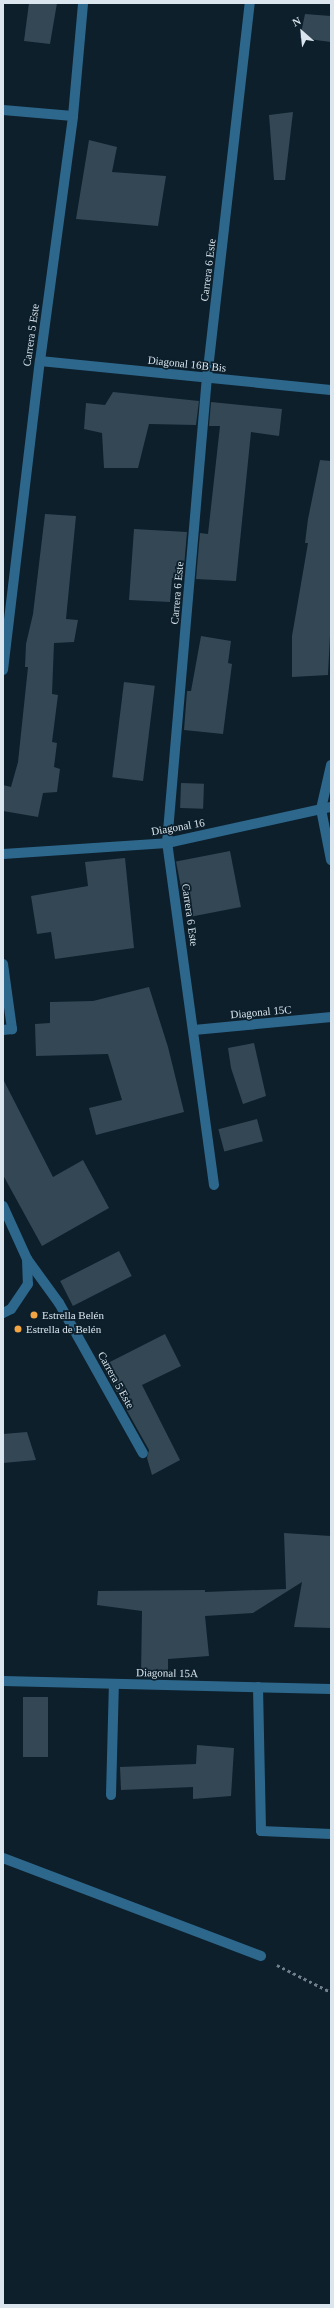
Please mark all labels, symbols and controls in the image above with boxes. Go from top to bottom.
north arrow [282,12,322,52]
text: N [290,14,303,28]
street label: Carrera 6 Este [198,238,218,302]
street label: Carrera 5 Este [20,303,42,367]
street label: Diagonal 16B Bis [147,353,227,375]
street label: Carrera 6 Este [168,561,186,625]
street label: Diagonal 16 [150,816,206,838]
street label: Carrera 6 Este [179,883,201,947]
street label: Diagonal 15C [230,1003,292,1021]
place label: Estrella Belén [42,1308,104,1322]
marker: Estrella Belén [29,1310,39,1320]
place label: Estrella de Belén [26,1322,101,1336]
marker: Estrella de Belén [13,1324,23,1334]
street label: Carrera 5 Este [95,1349,137,1411]
street label: Diagonal 15A [136,1666,198,1680]

